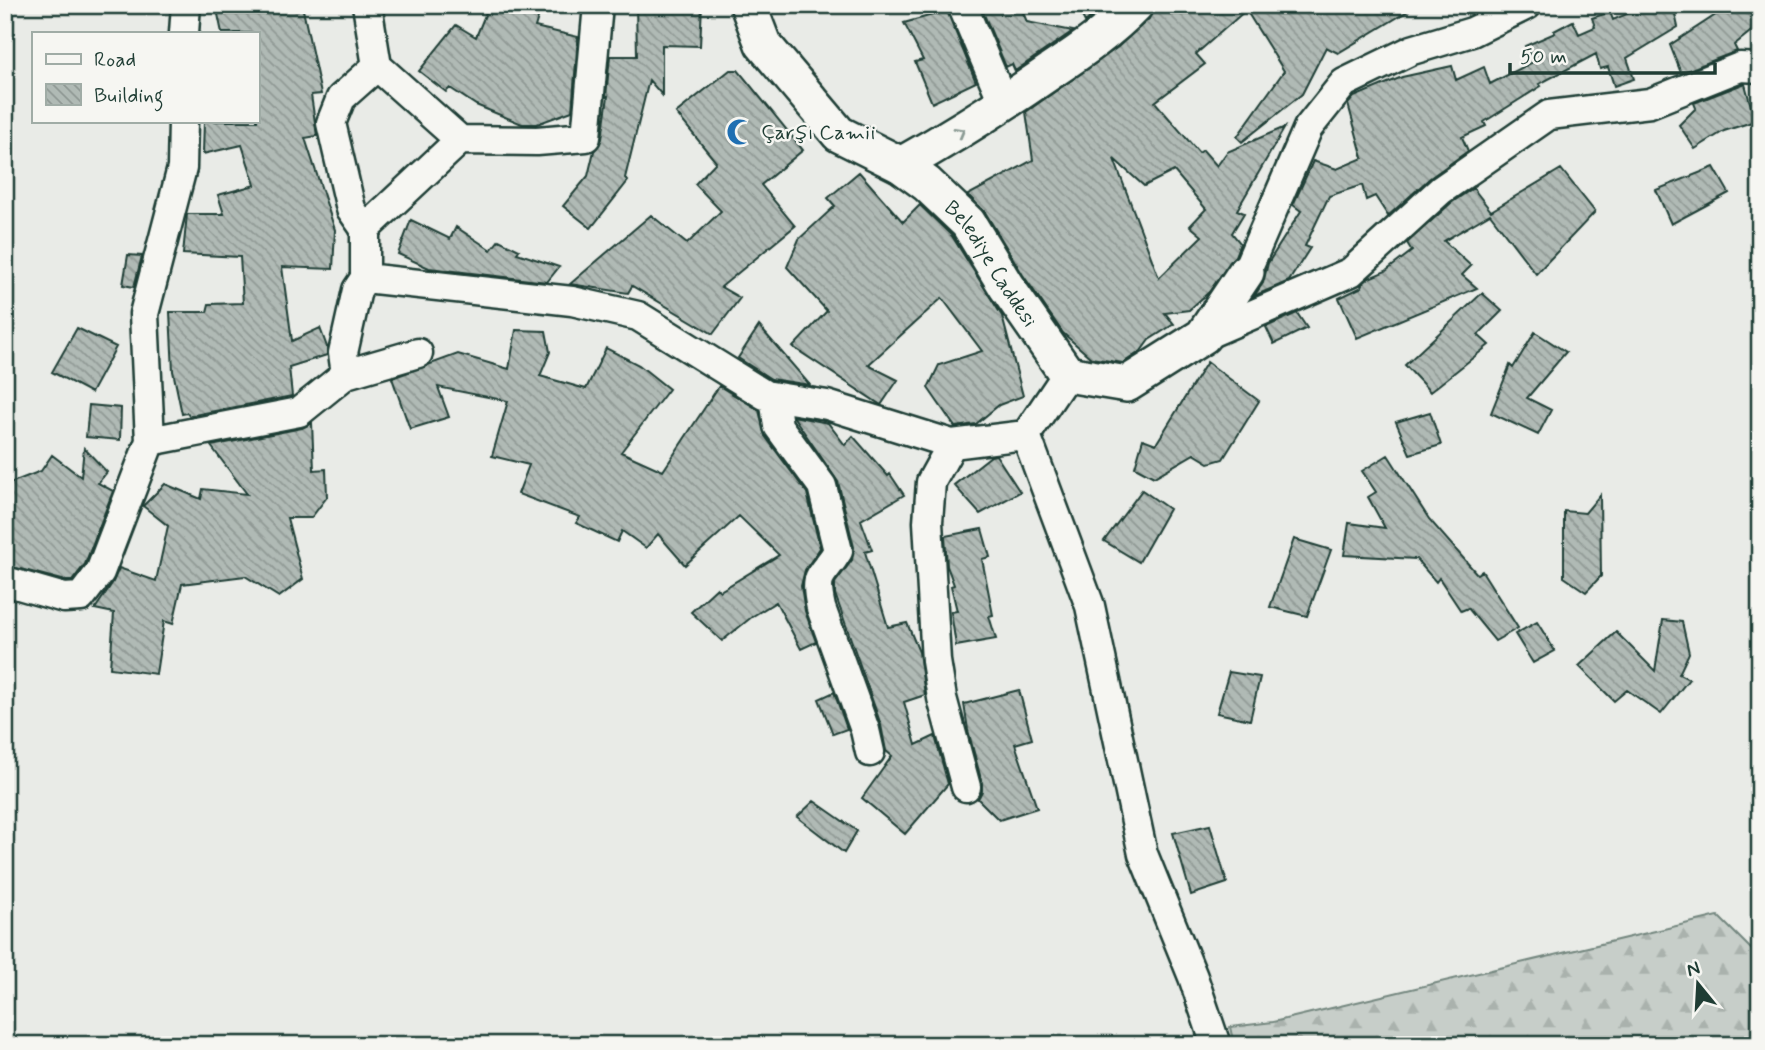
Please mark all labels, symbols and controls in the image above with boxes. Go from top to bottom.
legend [32,32,259,122]
scale bar [1510,32,1714,76]
text: 50 m [1520,43,1567,71]
text: Road [94,46,136,74]
text: Building [94,82,164,112]
mosque icon: Çarşı Camii [725,117,755,147]
place label: Çarşı Camii [761,119,875,147]
one-way arrow [953,127,966,140]
street label: Belediye Caddesi [938,195,1043,333]
north arrow [1664,948,1734,1018]
text: N [1683,955,1703,983]

